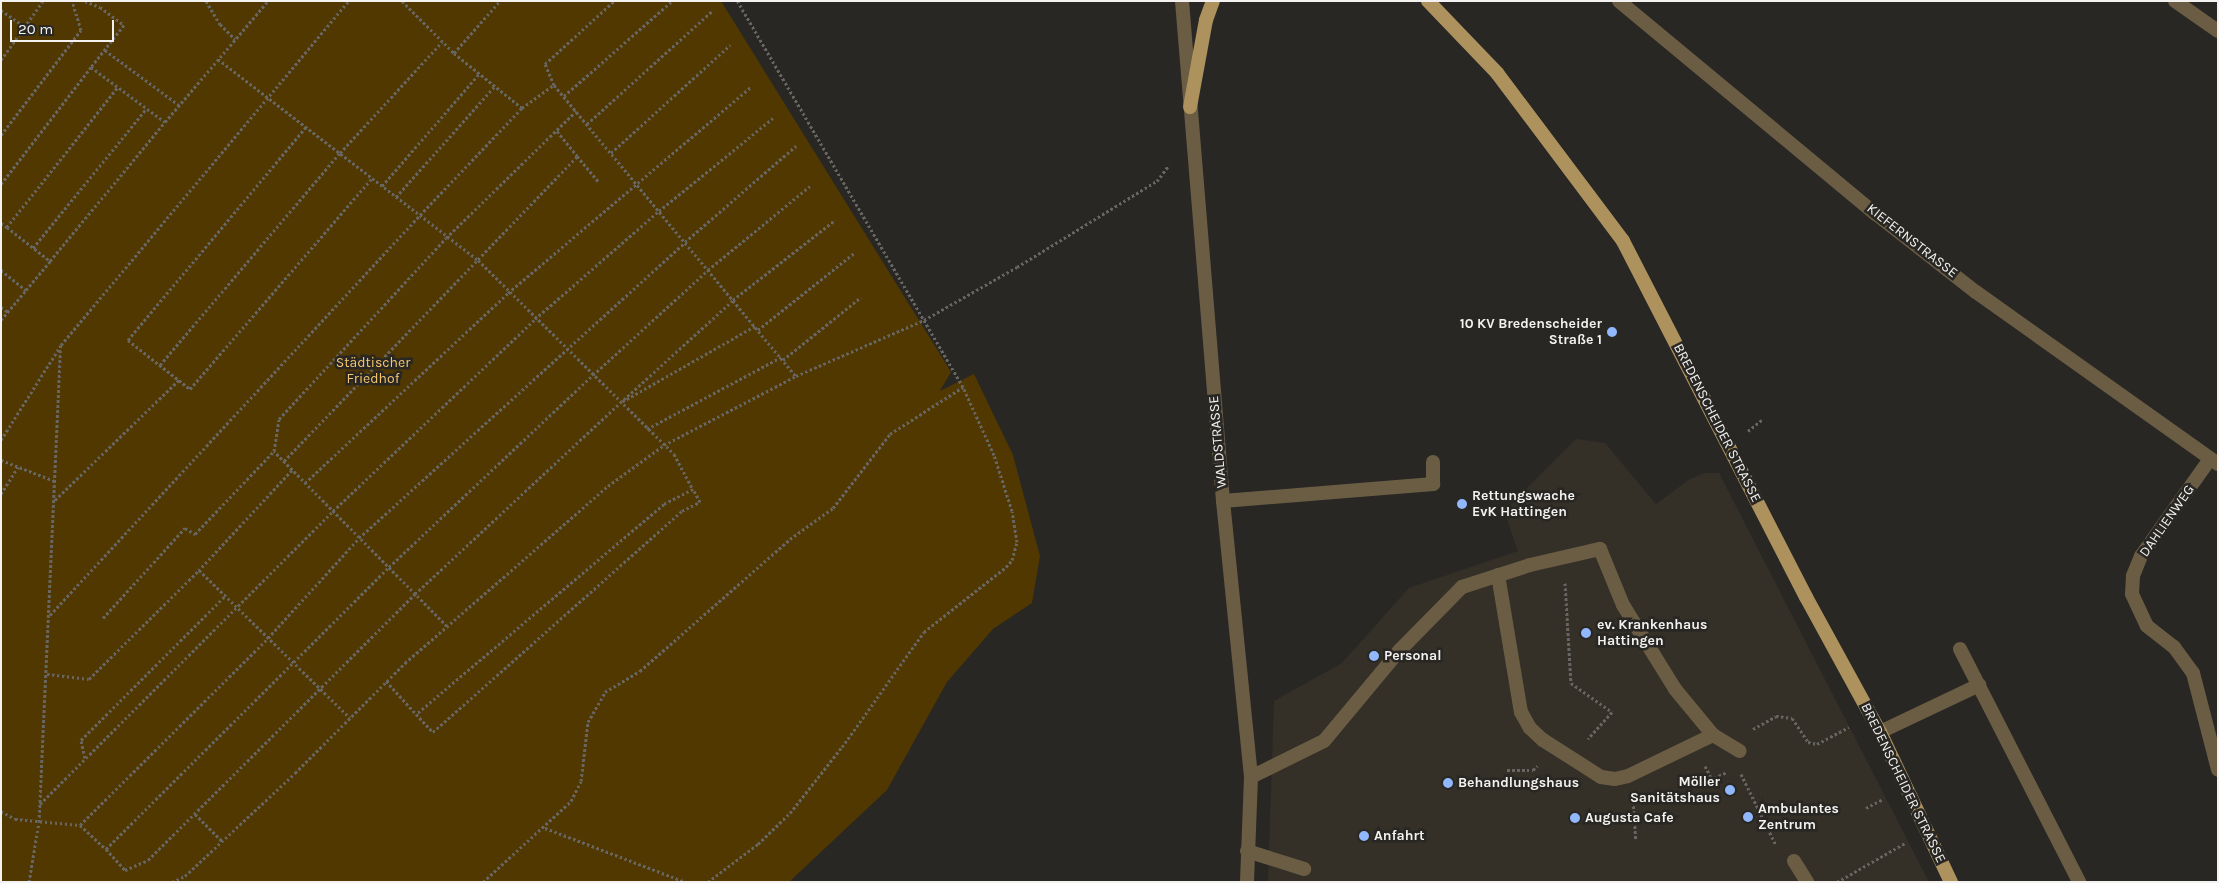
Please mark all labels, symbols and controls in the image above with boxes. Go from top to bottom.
scale bar [12,10,116,42]
text: 20 m [18,20,53,38]
street label: KIEFERNSTRASSE [1863,200,1961,282]
place label: 10 KV Bredenscheider Straße 1 [1460,316,1602,348]
marker: 10 KV Bredenscheider Straße 1 [1606,326,1618,338]
street label: BREDENSCHEIDER STRASSE [1670,341,1764,505]
park label: Städtischer Friedhof [336,355,410,388]
street label: WALDSTRASSE [1206,395,1230,489]
street label: DAHLIENWEG [2136,482,2198,560]
place label: Rettungswache EvK Hattingen [1472,488,1575,520]
marker: Rettungswache EvK Hattingen [1456,498,1468,510]
place label: ev. Krankenhaus Hattingen [1597,617,1707,650]
marker: ev. Krankenhaus Hattingen [1579,626,1593,640]
place label: Personal [1384,648,1442,664]
marker: Personal [1368,650,1380,662]
street label: BREDENSCHEIDER STRASSE [1857,700,1949,866]
place label: Möller Sanitätshaus [1630,774,1720,806]
place label: Behandlungshaus [1458,775,1579,791]
marker: Behandlungshaus [1442,777,1454,789]
marker: Möller Sanitätshaus [1724,784,1736,796]
place label: Ambulantes Zentrum [1758,801,1839,834]
place label: Augusta Cafe [1585,810,1674,826]
marker: Ambulantes Zentrum [1742,811,1754,823]
marker: Augusta Cafe [1569,812,1581,824]
place label: Anfahrt [1374,828,1425,844]
marker: Anfahrt [1358,830,1370,842]

